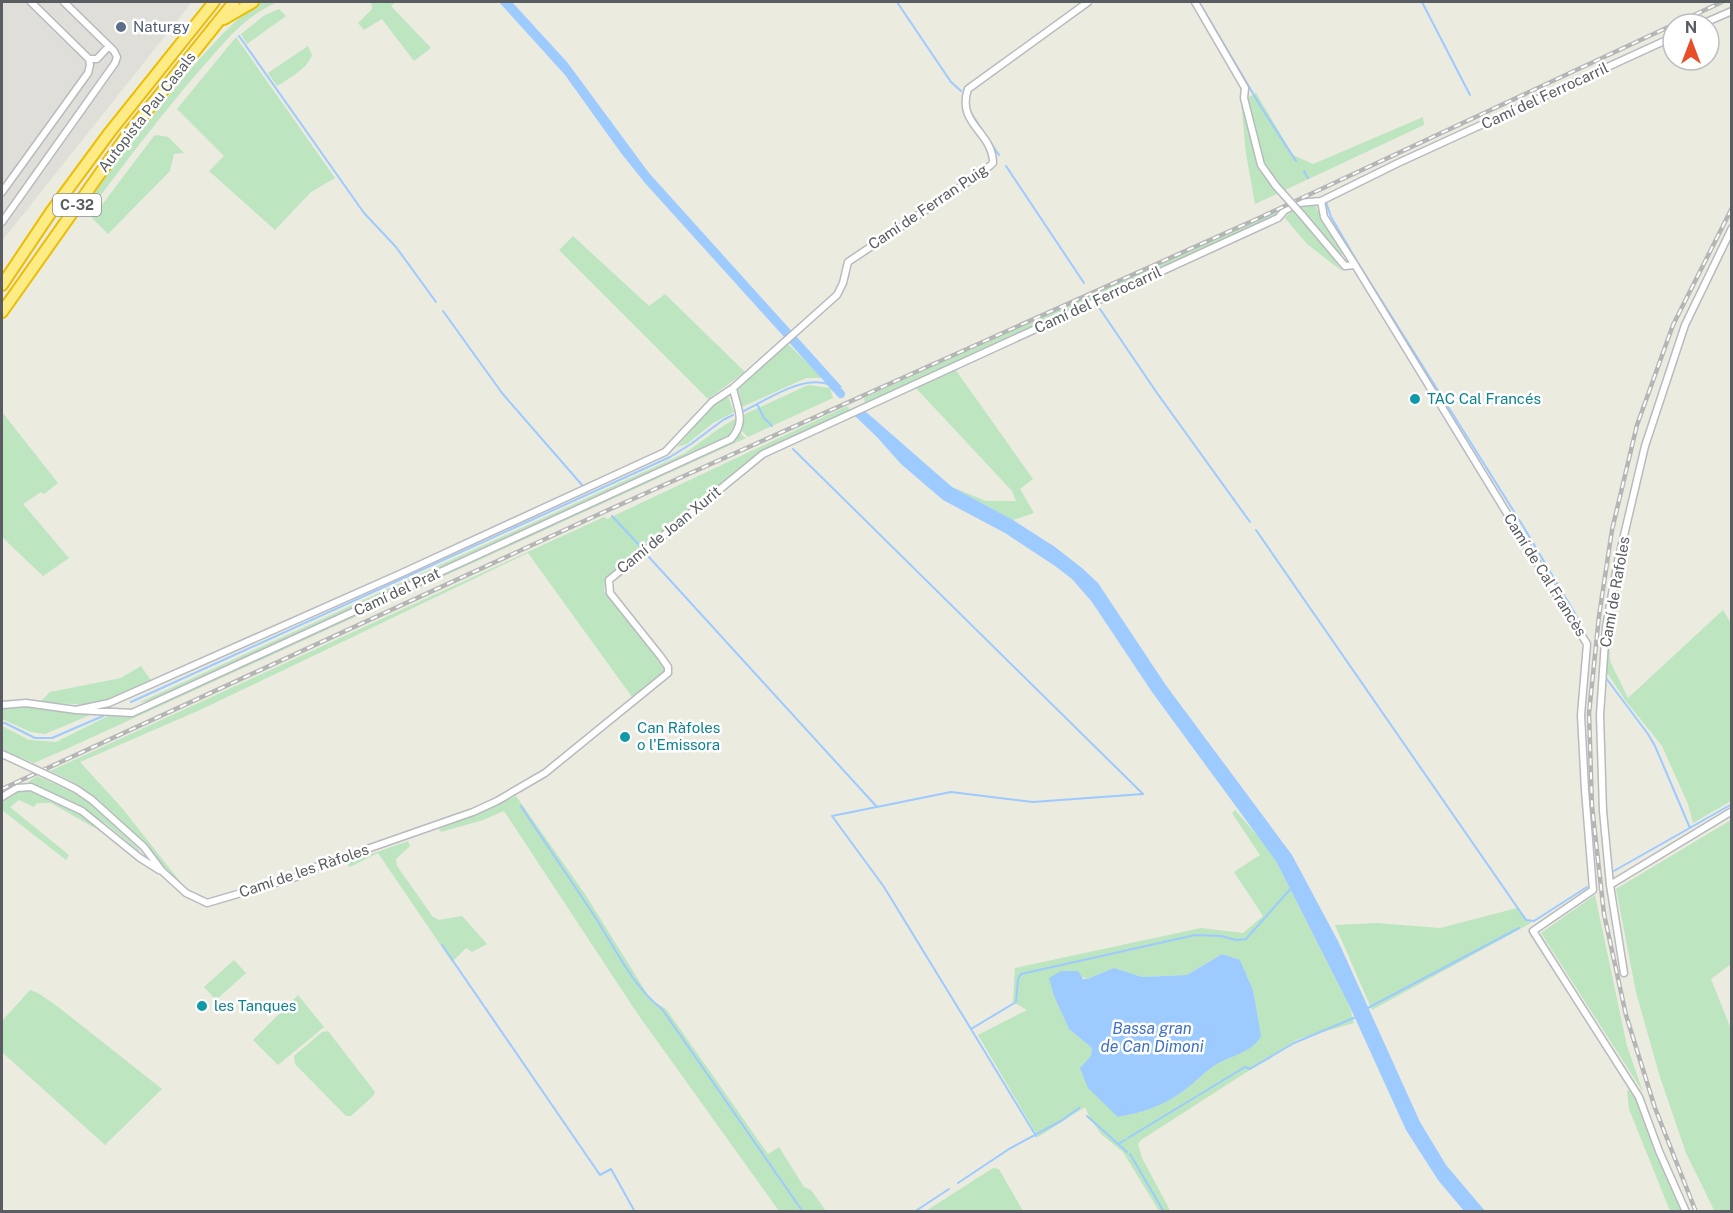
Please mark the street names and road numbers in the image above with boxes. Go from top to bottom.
street label: Autopista Pau Casals [95,48,199,175]
street label: Camí del Ferrocarril [1479,59,1611,132]
street label: Camí de Ferran Puig [865,160,991,253]
road number: C-32 [53,194,101,216]
street label: Camí del Ferrocarril [1032,263,1164,336]
street label: Camí de Joan Xurit [613,482,724,577]
street label: Camí de Cal Francès [1501,510,1590,639]
street label: Camí de Rafoles [1596,535,1633,649]
street label: Camí del Prat [351,564,443,619]
street label: Camí de les Ràfoles [237,840,371,901]

